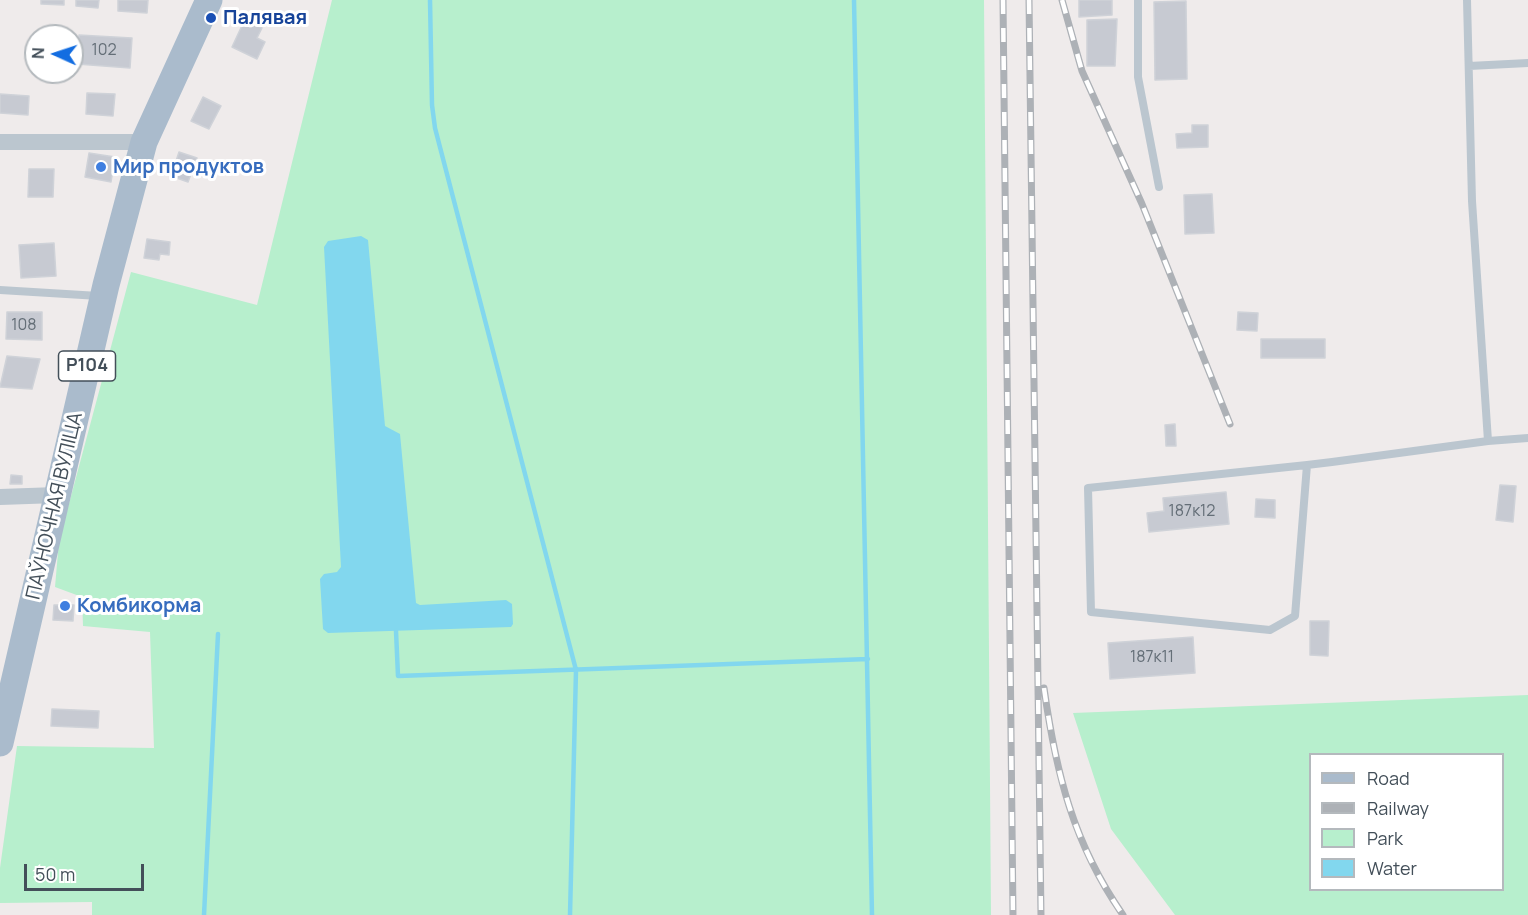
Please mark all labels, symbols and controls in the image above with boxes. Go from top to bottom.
place label: Палявая [223,6,307,30]
marker: Палявая [204,11,218,25]
north arrow [24,24,84,84]
house number: 102 [91,41,117,61]
text: N [27,47,49,59]
place label: Мир продуктов [113,155,264,179]
marker: Мир продуктов [94,160,108,174]
house number: 108 [11,316,37,336]
road number: Р104 [58,351,116,381]
street label: ПАЎНОЧНАЯ ВУЛІЦА [22,410,88,602]
house number: 187к12 [1169,502,1215,522]
place label: Комбикорма [77,594,201,618]
marker: Комбикорма [58,599,72,613]
house number: 187к11 [1130,648,1174,668]
legend [1309,753,1504,891]
text: Road [1367,766,1410,790]
text: Railway [1367,796,1429,820]
text: Park [1367,826,1403,850]
scale bar [27,852,147,890]
text: Water [1367,856,1417,880]
text: 50 m [35,862,75,886]

